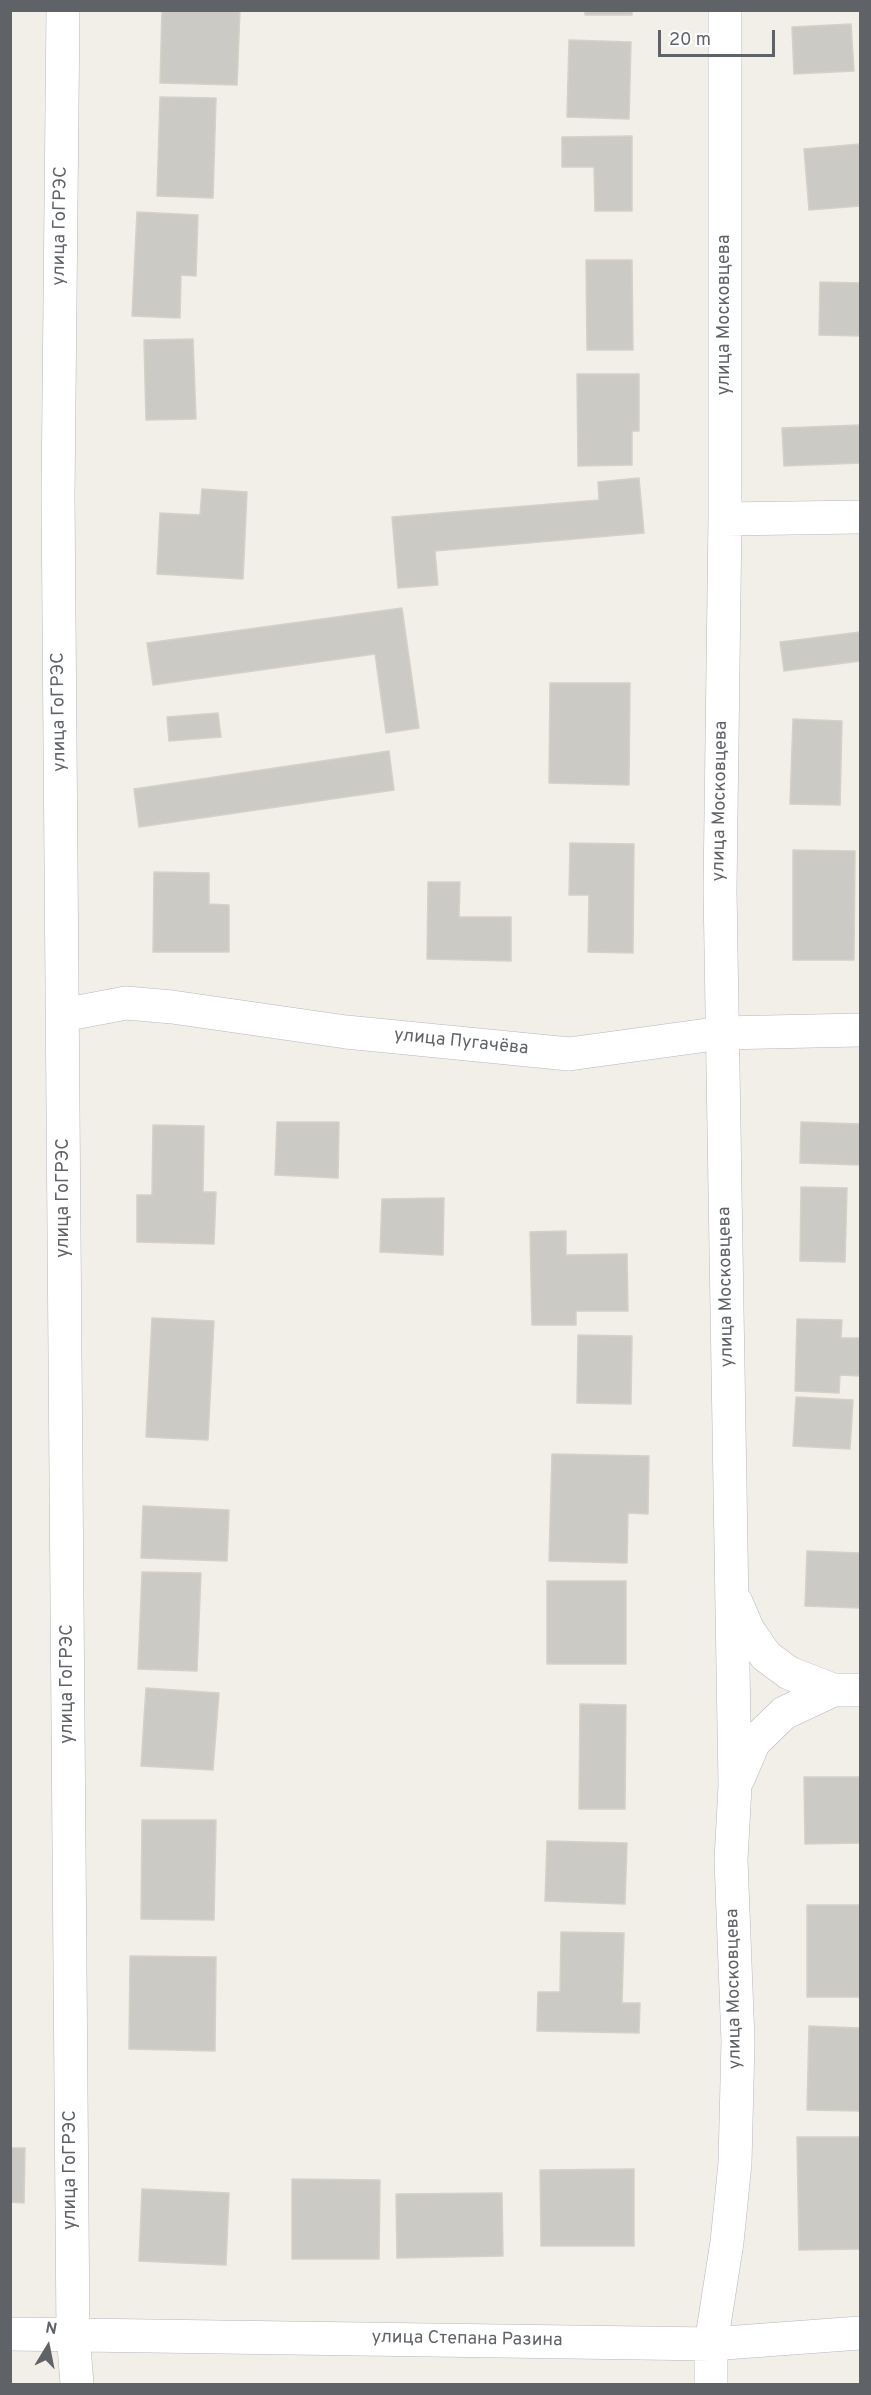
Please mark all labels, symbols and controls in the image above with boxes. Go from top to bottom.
scale bar [661,18,778,56]
text: 20 m [669,29,711,52]
street label: улица ГоГРЭС [49,166,73,286]
street label: улица Московцева [714,235,736,395]
street label: улица ГоГРЭС [48,652,72,772]
street label: улица Московцева [709,720,733,882]
street label: улица Пугачёва [393,1025,529,1061]
street label: улица ГоГРЭС [53,1138,75,1258]
street label: улица Московцева [715,1206,739,1368]
street label: улица ГоГРЭС [57,1624,79,1744]
street label: улица Московцева [723,1908,747,2070]
street label: улица ГоГРЭС [60,2110,82,2230]
north arrow [18,2317,78,2377]
text: N [44,2318,59,2340]
street label: улица Степана Разина [371,2328,563,2352]

